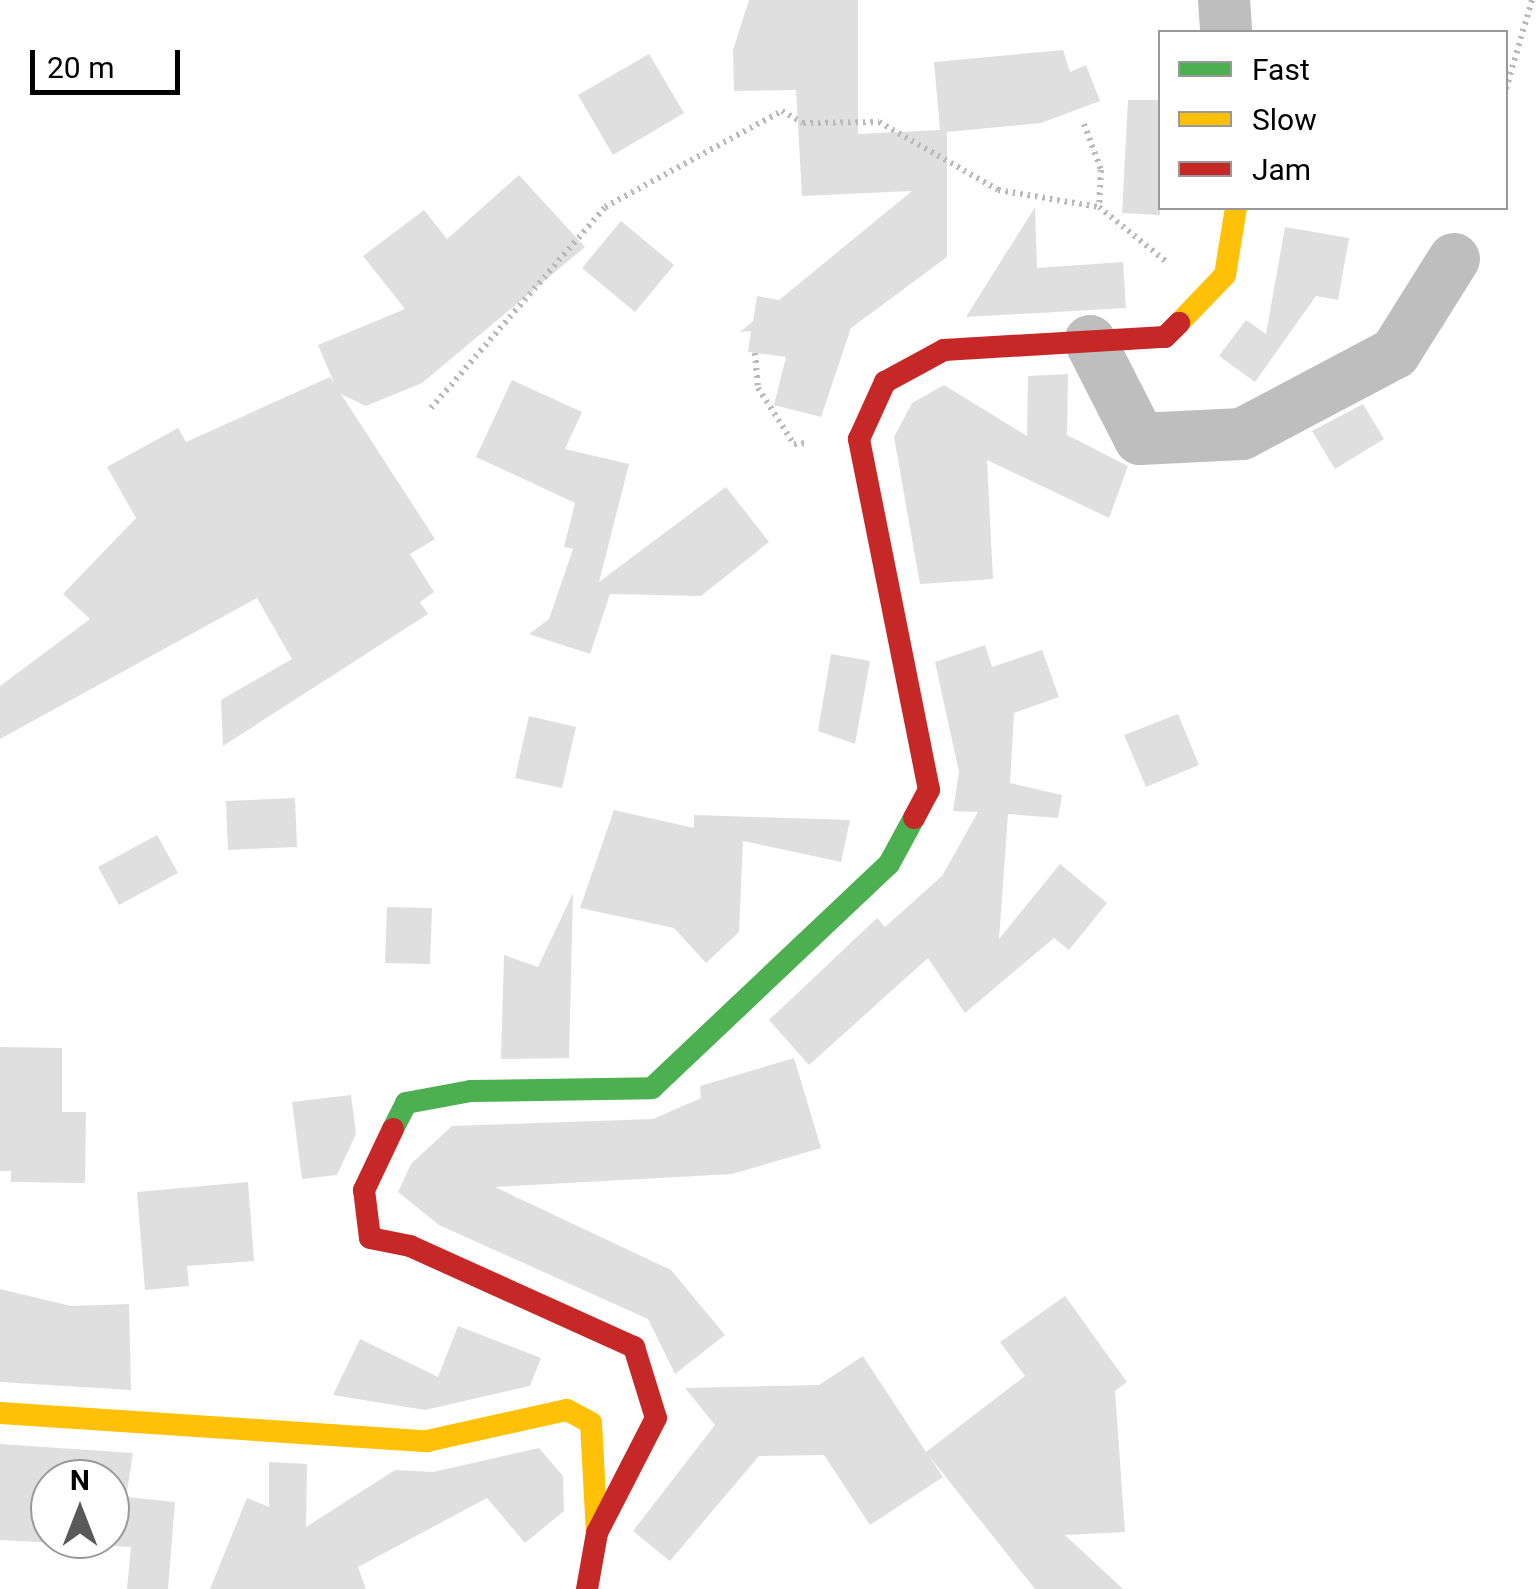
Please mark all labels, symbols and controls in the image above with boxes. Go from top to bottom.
scale bar [35,30,185,92]
legend [1158,30,1508,210]
text: 20 m [47,50,114,85]
text: Fast [1252,52,1310,87]
text: Slow [1252,102,1317,137]
text: Jam [1252,152,1311,187]
north arrow [30,1459,130,1559]
text: N [70,1464,90,1497]

